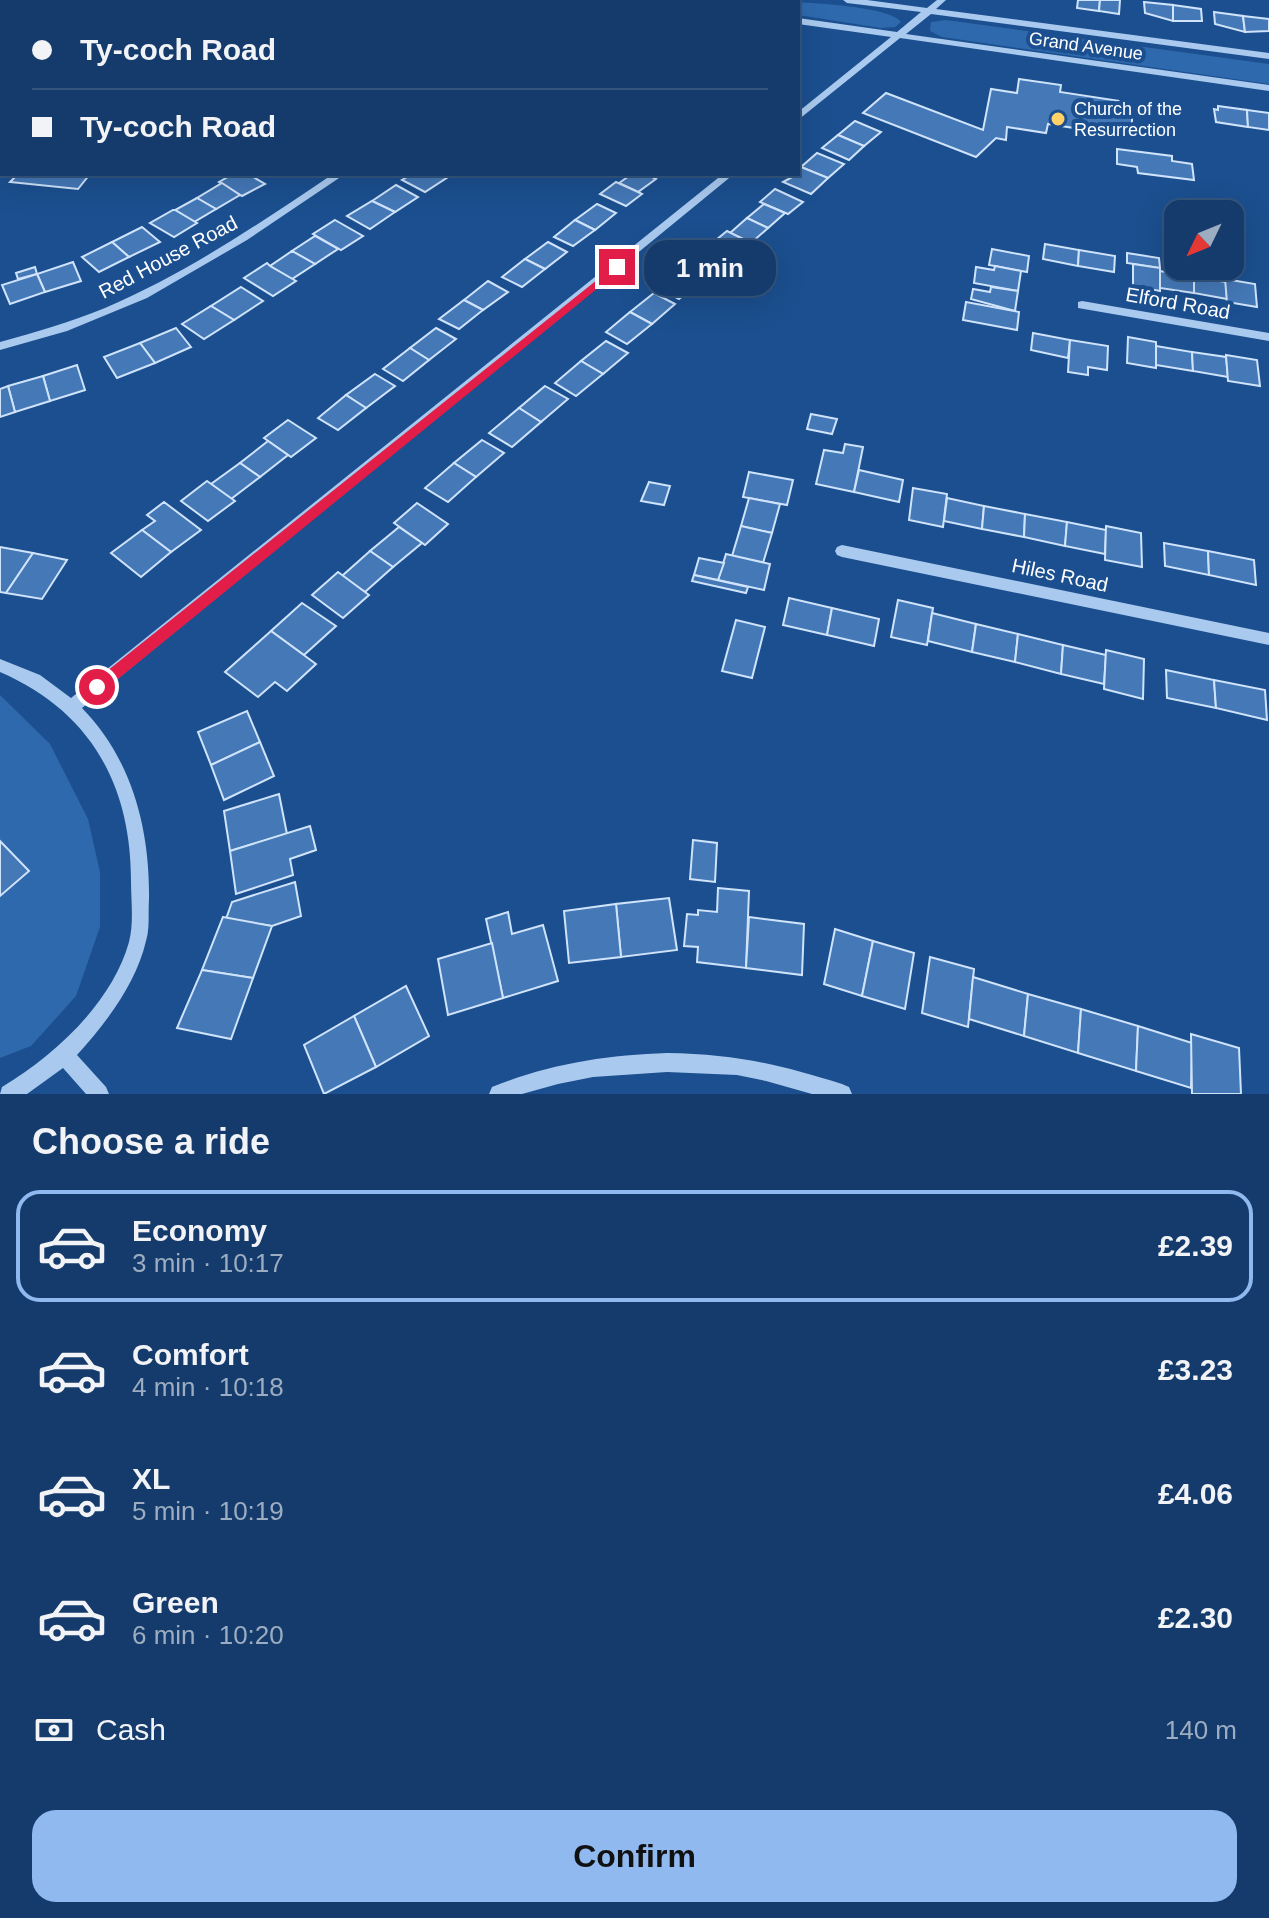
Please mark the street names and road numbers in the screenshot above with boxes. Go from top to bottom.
street label: Grand Avenue [1028,28,1144,64]
street label: Red House Road [95,211,241,303]
street label: Elford Road [1124,283,1232,323]
street label: Hiles Road [1010,554,1110,596]

